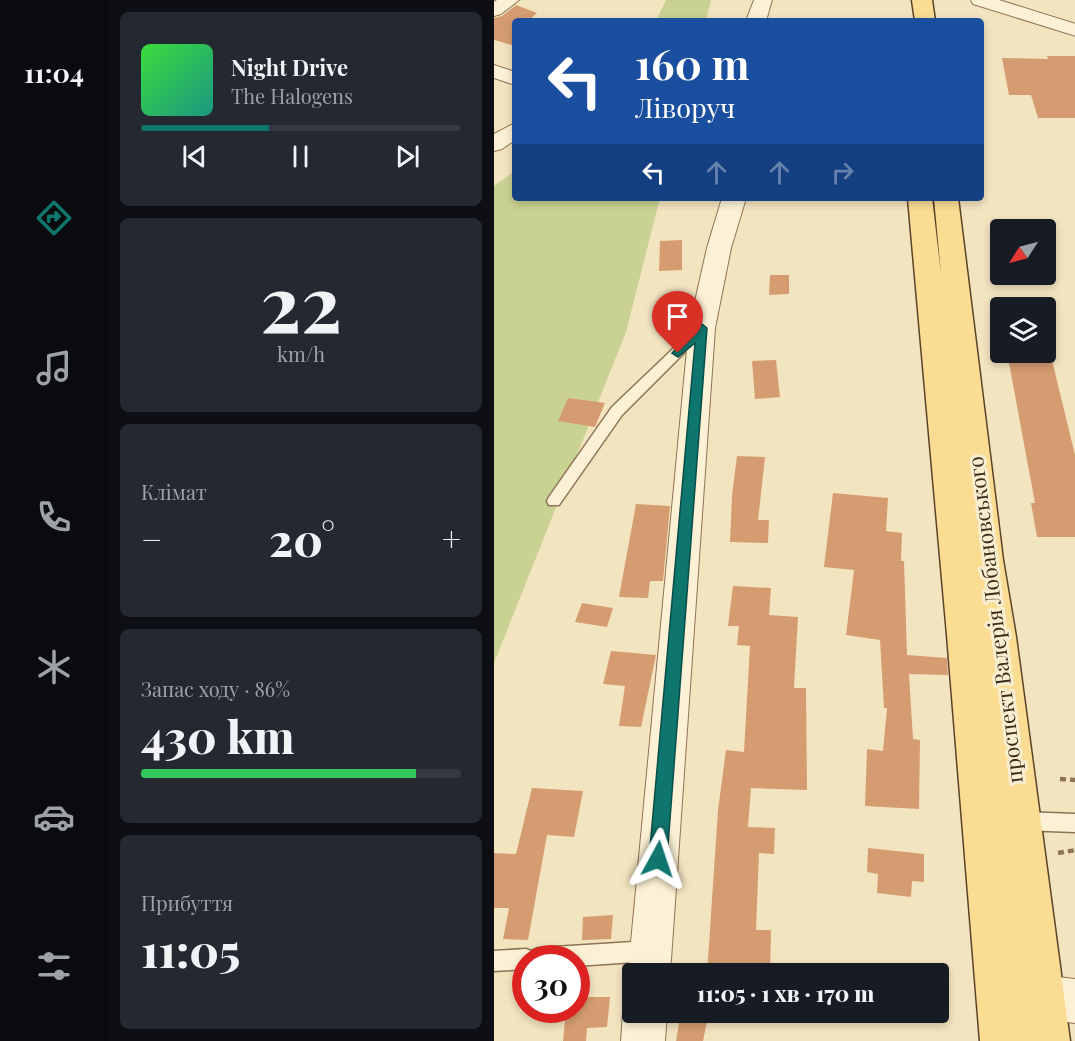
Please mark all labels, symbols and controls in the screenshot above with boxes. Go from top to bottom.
text: 160 m [635,35,750,91]
icon: left [536,42,614,120]
text: Night Drive [231,52,348,82]
text: 11:04 [24,54,84,90]
text: The Halogens [231,82,353,109]
text: Ліворуч [635,89,735,125]
icon: previous [178,140,211,173]
icon: pause [284,140,317,173]
icon: next [391,140,424,173]
icon: left [637,156,670,189]
icon: ahead [700,156,733,189]
icon: ahead [763,156,796,189]
icon: right [826,156,859,189]
icon: directions [33,197,75,239]
north arrow [990,219,1056,285]
map controls [990,219,1056,363]
text: 22 [260,249,342,353]
pin [652,291,703,353]
button: layers [990,297,1056,363]
icon: arrive [661,300,694,333]
text: km/h [277,340,325,367]
icon: music [33,347,75,389]
street label: проспект Валерія Лобановського [960,455,1028,785]
text: Клімат [141,478,207,505]
icon: phone [33,496,75,538]
text: 20° [269,508,335,568]
text: − [141,516,162,560]
text: + [442,516,461,560]
icon: climate [33,646,75,688]
text: Запас ходу · 86% [141,675,290,702]
text: 430 km [141,705,295,765]
icon: car [33,796,75,838]
position arrow [626,827,690,891]
text: Прибуття [141,889,233,916]
text: 11:05 [141,919,240,979]
icon: filters [33,945,75,987]
speed limit sign: 30 [512,945,590,1023]
text: 11:05 · 1 хв · 170 m [697,978,874,1008]

